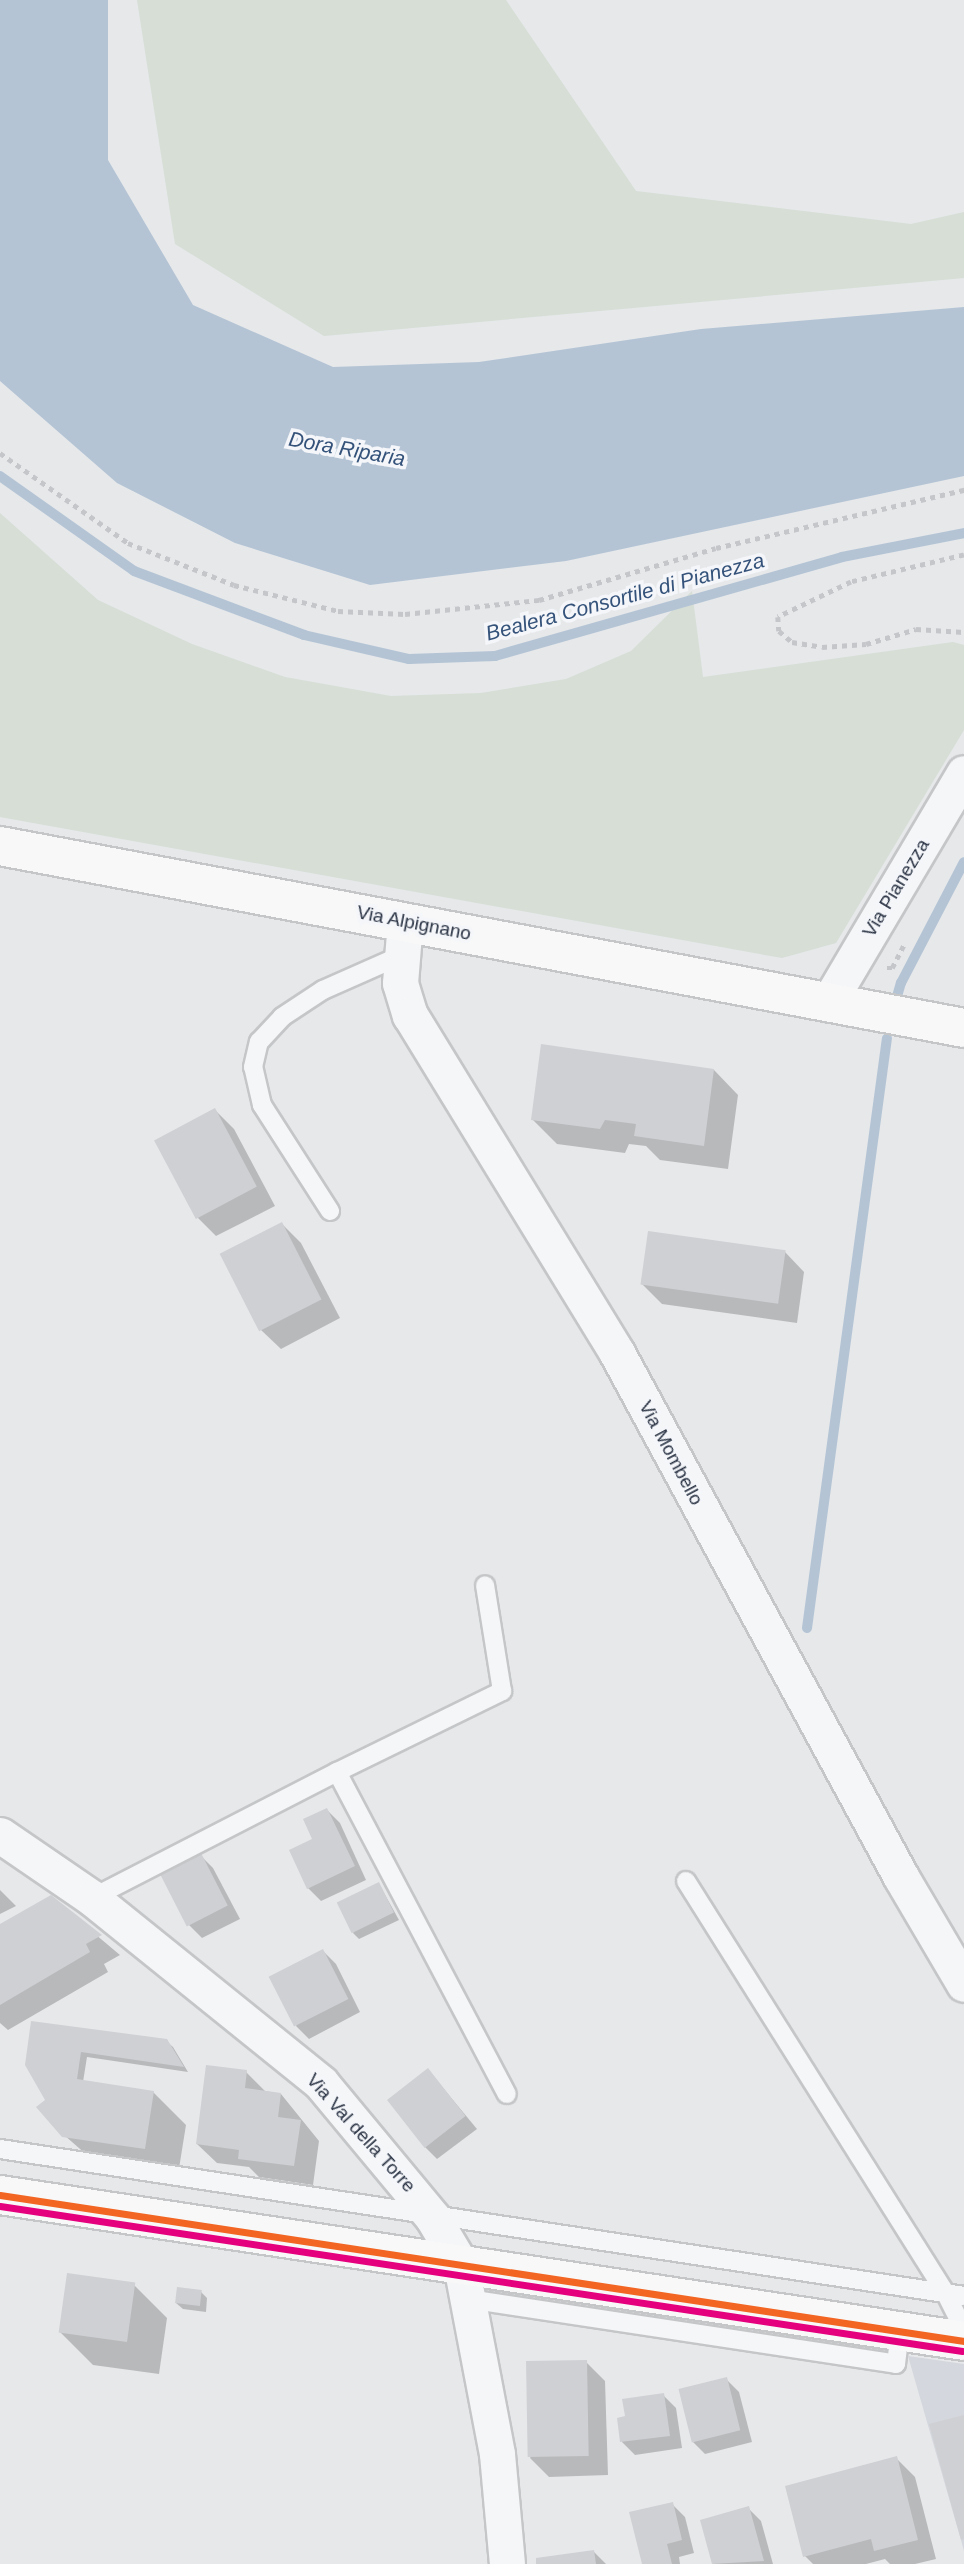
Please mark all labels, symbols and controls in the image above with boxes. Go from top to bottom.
water label: Dora Riparia [287,426,407,472]
water label: Bealera Consortile di Pianezza [483,548,767,646]
street label: Via Pianezza [858,835,934,941]
street label: Via Alpignano [354,901,474,945]
street label: Via Mombello [634,1397,708,1509]
street label: Via Val della Torre [302,2069,420,2197]

